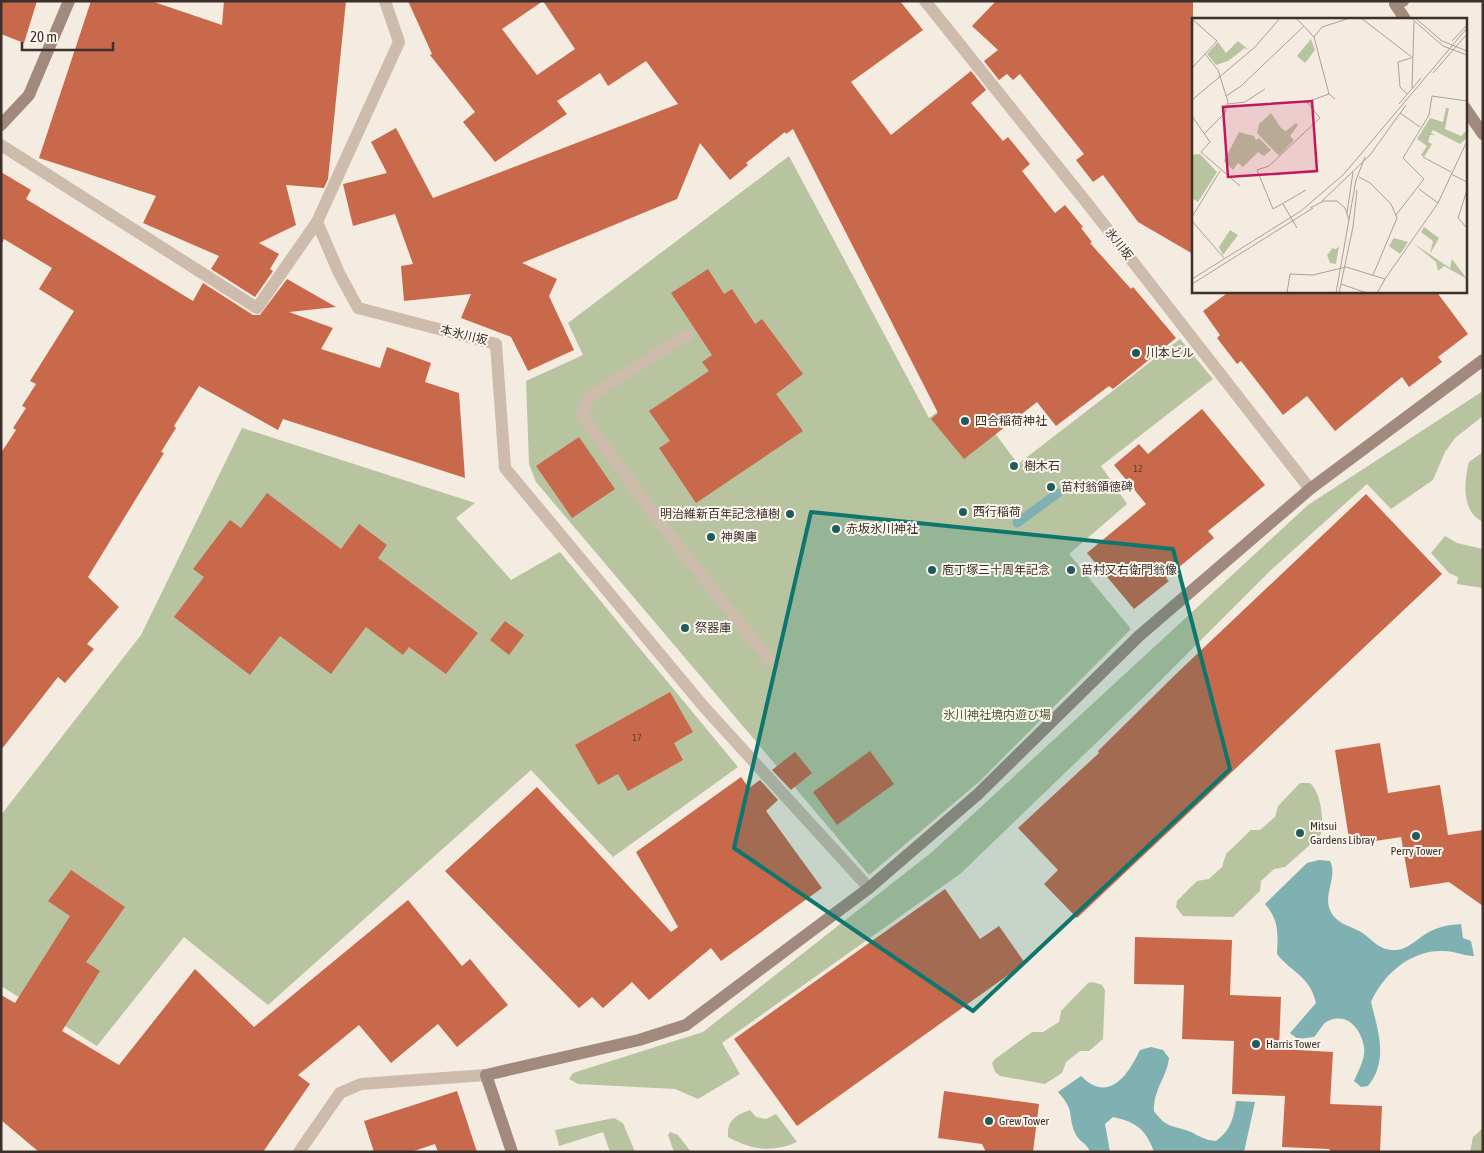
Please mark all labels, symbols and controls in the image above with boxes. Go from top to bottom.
inset map [1192,18,1466,292]
scale bar [22,20,114,52]
text: 20 m [30,28,57,45]
street label: 氷川坂 [1102,226,1136,262]
street label: 本氷川坂 [439,322,489,348]
place label: 川本ビル [1146,346,1194,360]
marker: 川本ビル [1130,347,1142,359]
place label: 四合稲荷神社 [975,414,1047,428]
marker: 四合稲荷神社 [959,415,971,427]
place label: 樹木石 [1024,459,1060,473]
marker: 樹木石 [1008,460,1020,472]
house number: 12 [1133,463,1143,474]
place label: 苗村翁領徳碑 [1061,480,1133,494]
marker: 苗村翁領徳碑 [1045,481,1057,493]
place label: 西行稲荷 [973,505,1021,519]
marker: 西行稲荷 [957,506,969,518]
place label: 明治維新百年記念植樹 [660,507,780,521]
marker: 明治維新百年記念植樹 [784,508,796,520]
place label: 赤坂氷川神社 [846,522,918,536]
marker: 赤坂氷川神社 [830,523,842,535]
place label: 神輿庫 [721,530,757,544]
marker: 神輿庫 [705,531,717,543]
place label: 庖丁塚三十周年記念 [942,563,1050,577]
place label: 苗村又右衛門翁像 [1081,563,1177,577]
marker: 庖丁塚三十周年記念 [926,564,938,576]
marker: 苗村又右衛門翁像 [1065,564,1077,576]
place label: 祭器庫 [695,621,731,635]
marker: 祭器庫 [679,622,691,634]
park label: 氷川神社境内遊び場 [943,708,1051,722]
house number: 17 [632,732,642,743]
place label: Mitsui Gardens Libray [1310,819,1375,847]
marker: Mitsui Gardens Libray [1294,827,1306,839]
marker: Perry Tower [1410,830,1422,842]
place label: Perry Tower [1391,844,1442,858]
place label: Harris Tower [1266,1037,1321,1051]
marker: Harris Tower [1250,1038,1262,1050]
place label: Grew Tower [999,1114,1050,1128]
marker: Grew Tower [983,1115,995,1127]

